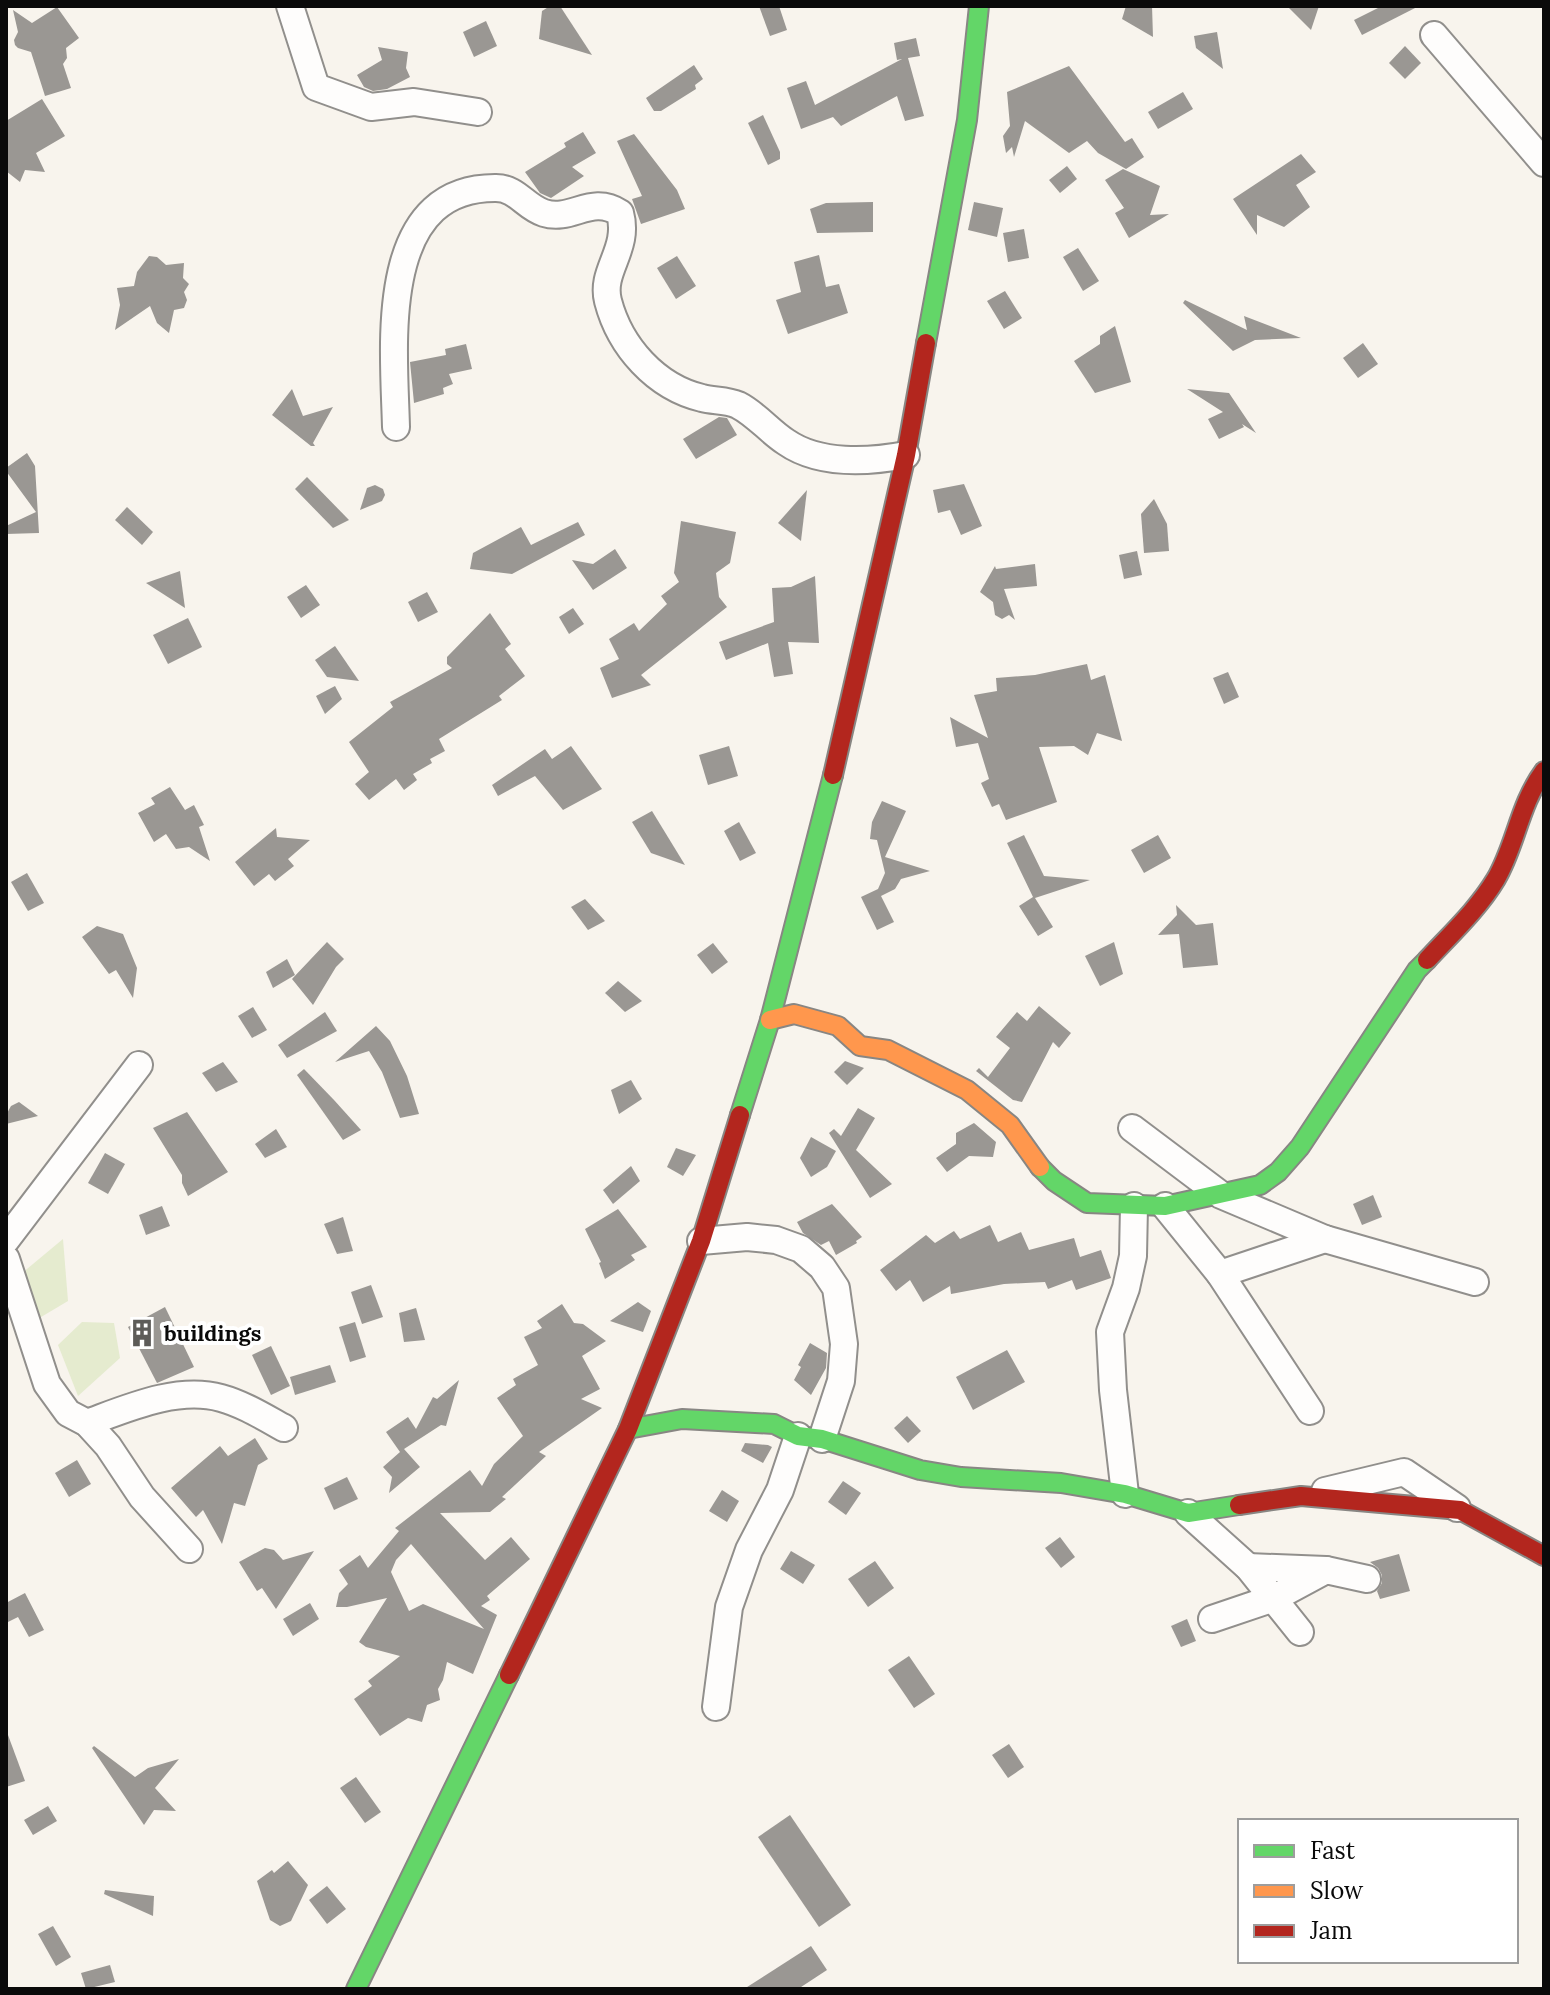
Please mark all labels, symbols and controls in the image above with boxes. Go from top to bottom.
building icon: buildings [127,1318,157,1348]
place label: buildings [163,1319,261,1347]
legend [1238,1819,1518,1963]
text: Fast [1310,1835,1356,1866]
text: Slow [1310,1875,1364,1906]
text: Jam [1309,1915,1352,1946]

